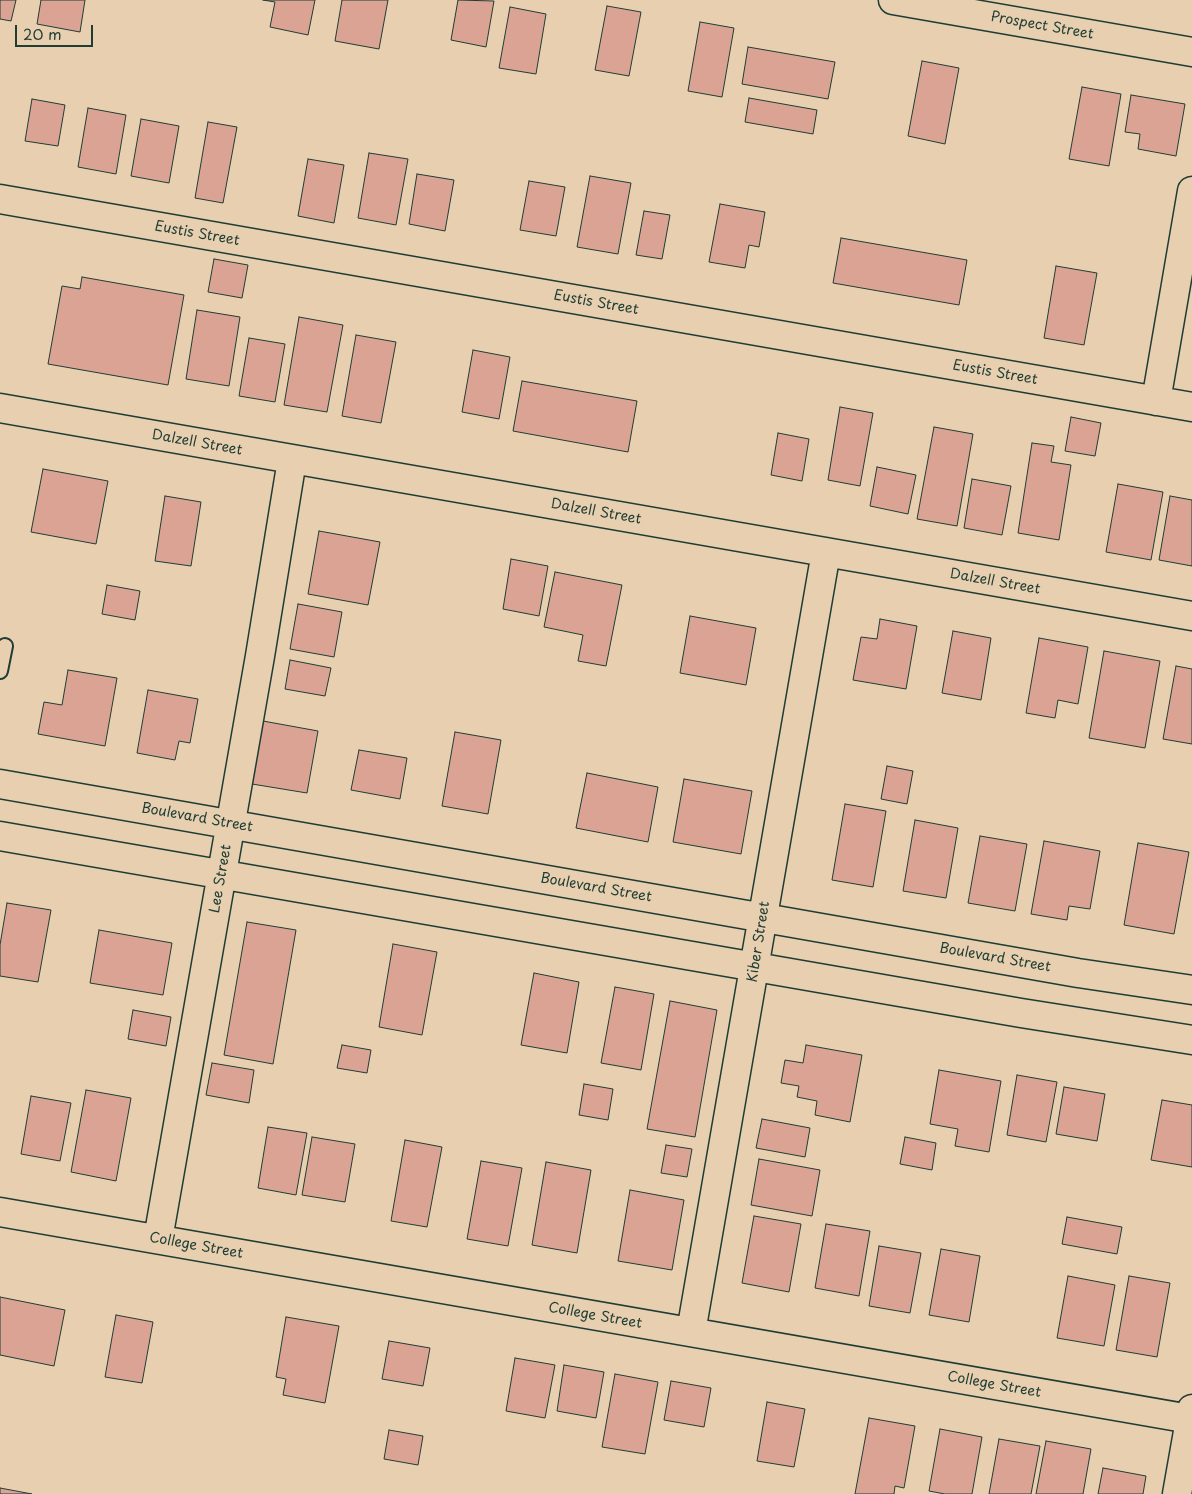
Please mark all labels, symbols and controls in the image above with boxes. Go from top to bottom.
street label: Prospect Street [989,9,1095,43]
scale bar [18,15,95,47]
text: 20 m [23,22,62,45]
street label: Eustis Street [153,218,241,250]
street label: Eustis Street [552,287,640,319]
street label: Eustis Street [951,357,1039,389]
street label: Dalzell Street [150,427,244,459]
street label: Dalzell Street [549,496,643,528]
street label: Dalzell Street [948,566,1042,598]
street label: Boulevard Street [140,800,254,836]
street label: Lee Street [207,843,235,915]
street label: Boulevard Street [539,870,653,906]
street label: Kiber Street [744,900,774,984]
street label: Boulevard Street [938,940,1052,976]
street label: College Street [148,1229,244,1263]
street label: College Street [547,1299,643,1333]
street label: College Street [946,1368,1042,1402]

